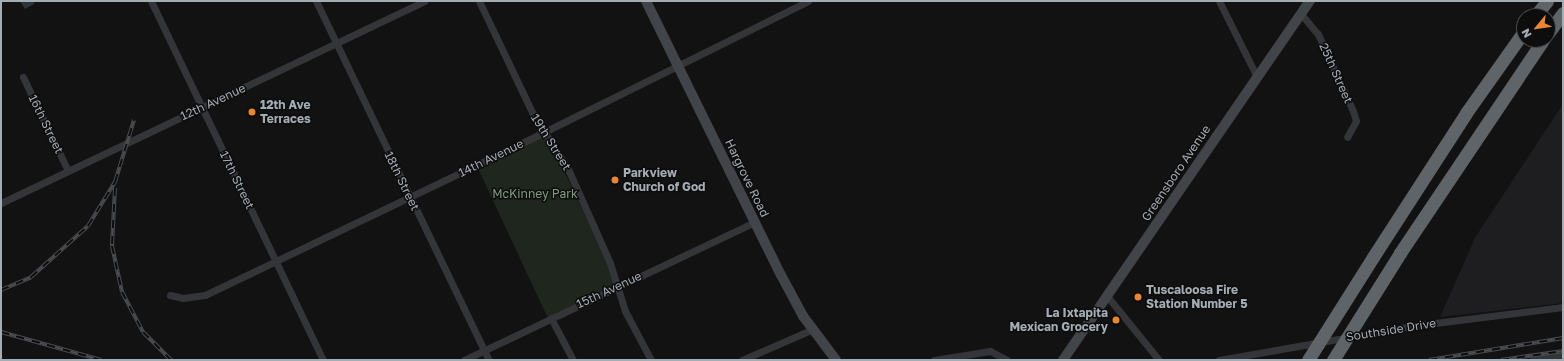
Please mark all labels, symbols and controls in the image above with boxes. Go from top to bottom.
north arrow [1516,8,1556,48]
text: N [1518,27,1534,40]
street label: 25th Street [1316,41,1356,105]
street label: 12th Avenue [178,81,248,123]
street label: 16th Street [26,92,66,156]
place label: 12th Ave Terraces [260,98,311,126]
marker: 12th Ave Terraces [247,107,257,117]
street label: 19th Street [528,111,574,173]
street label: Greensboro Avenue [1139,122,1213,224]
street label: 14th Avenue [456,136,526,180]
street label: Hargrove Road [722,137,772,219]
street label: 17th Street [217,149,257,211]
street label: 18th Street [382,149,422,213]
place label: Parkview Church of God [623,166,705,194]
marker: Parkview Church of God [610,175,620,185]
park label: McKinney Park [492,187,578,201]
street label: 15th Avenue [574,269,644,311]
place label: Tuscaloosa Fire Station Number 5 [1146,283,1247,311]
marker: Tuscaloosa Fire Station Number 5 [1133,292,1143,302]
place label: La Ixtapita Mexican Grocery [1009,306,1108,334]
marker: La Ixtapita Mexican Grocery [1111,315,1121,325]
street label: Southside Drive [1345,316,1437,344]

